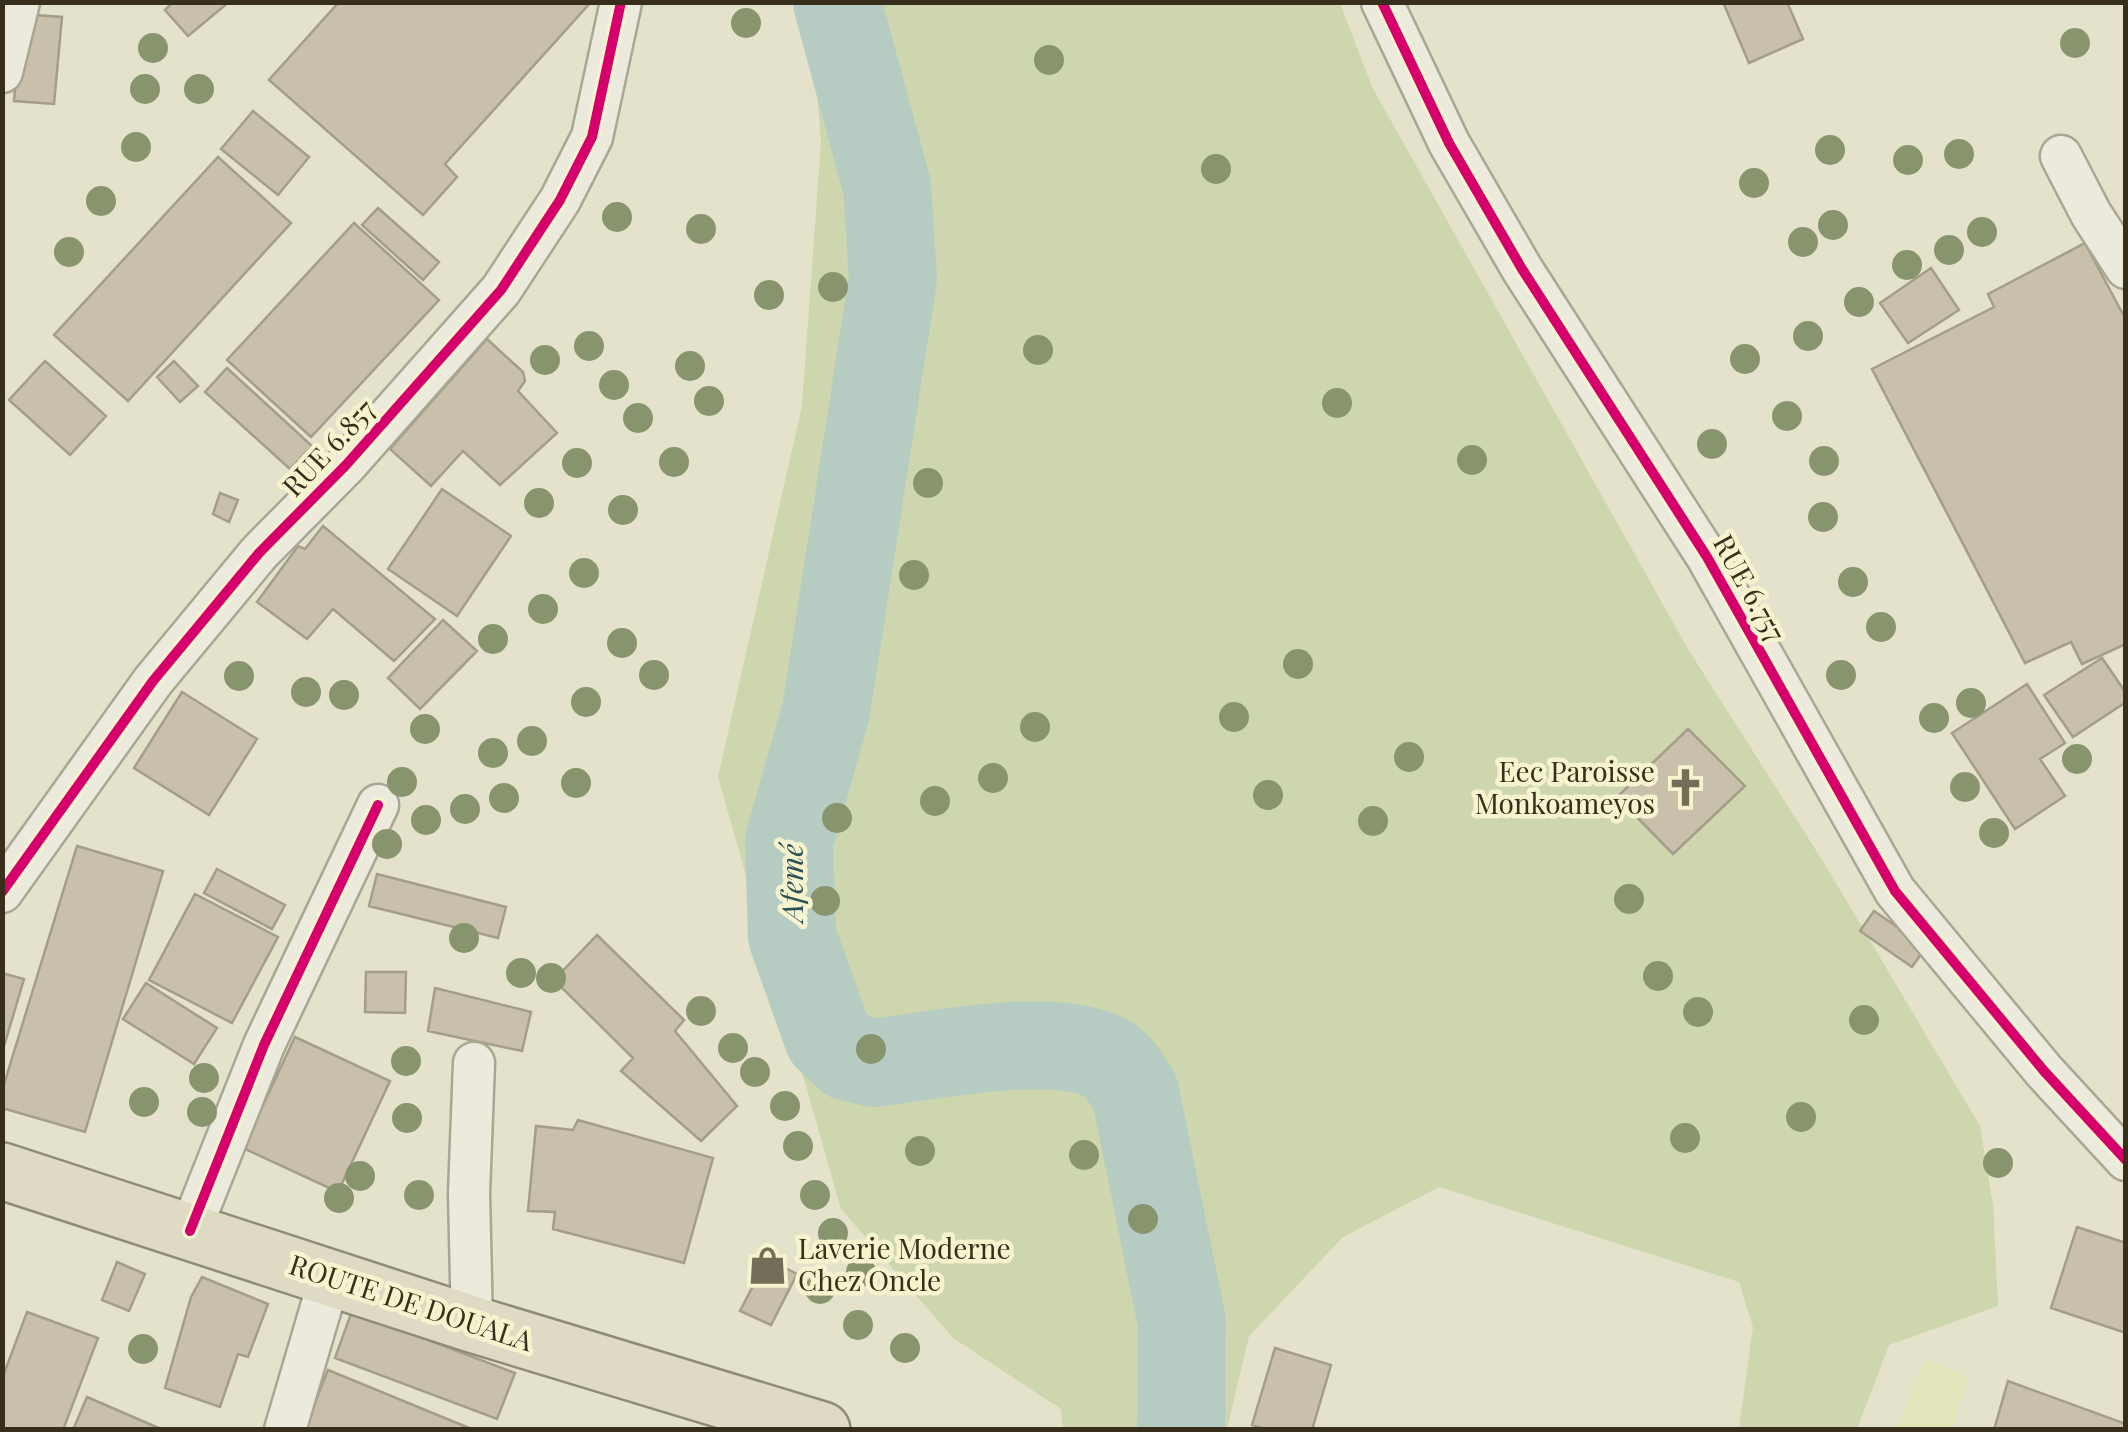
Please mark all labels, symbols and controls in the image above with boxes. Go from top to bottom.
street label: RUE 6.857 [273,390,383,504]
street label: RUE 6.757 [1706,527,1795,648]
place label: Eec Paroisse Monkoameyos [1475,752,1655,821]
church icon: Eec Paroisse Monkoameyos [1664,767,1706,809]
water label: Afemé [771,842,811,925]
place label: Laverie Moderne Chez Oncle [798,1229,1011,1298]
shop icon: Laverie Moderne Chez Oncle [747,1244,789,1286]
street label: ROUTE DE DOUALA [285,1245,538,1358]

